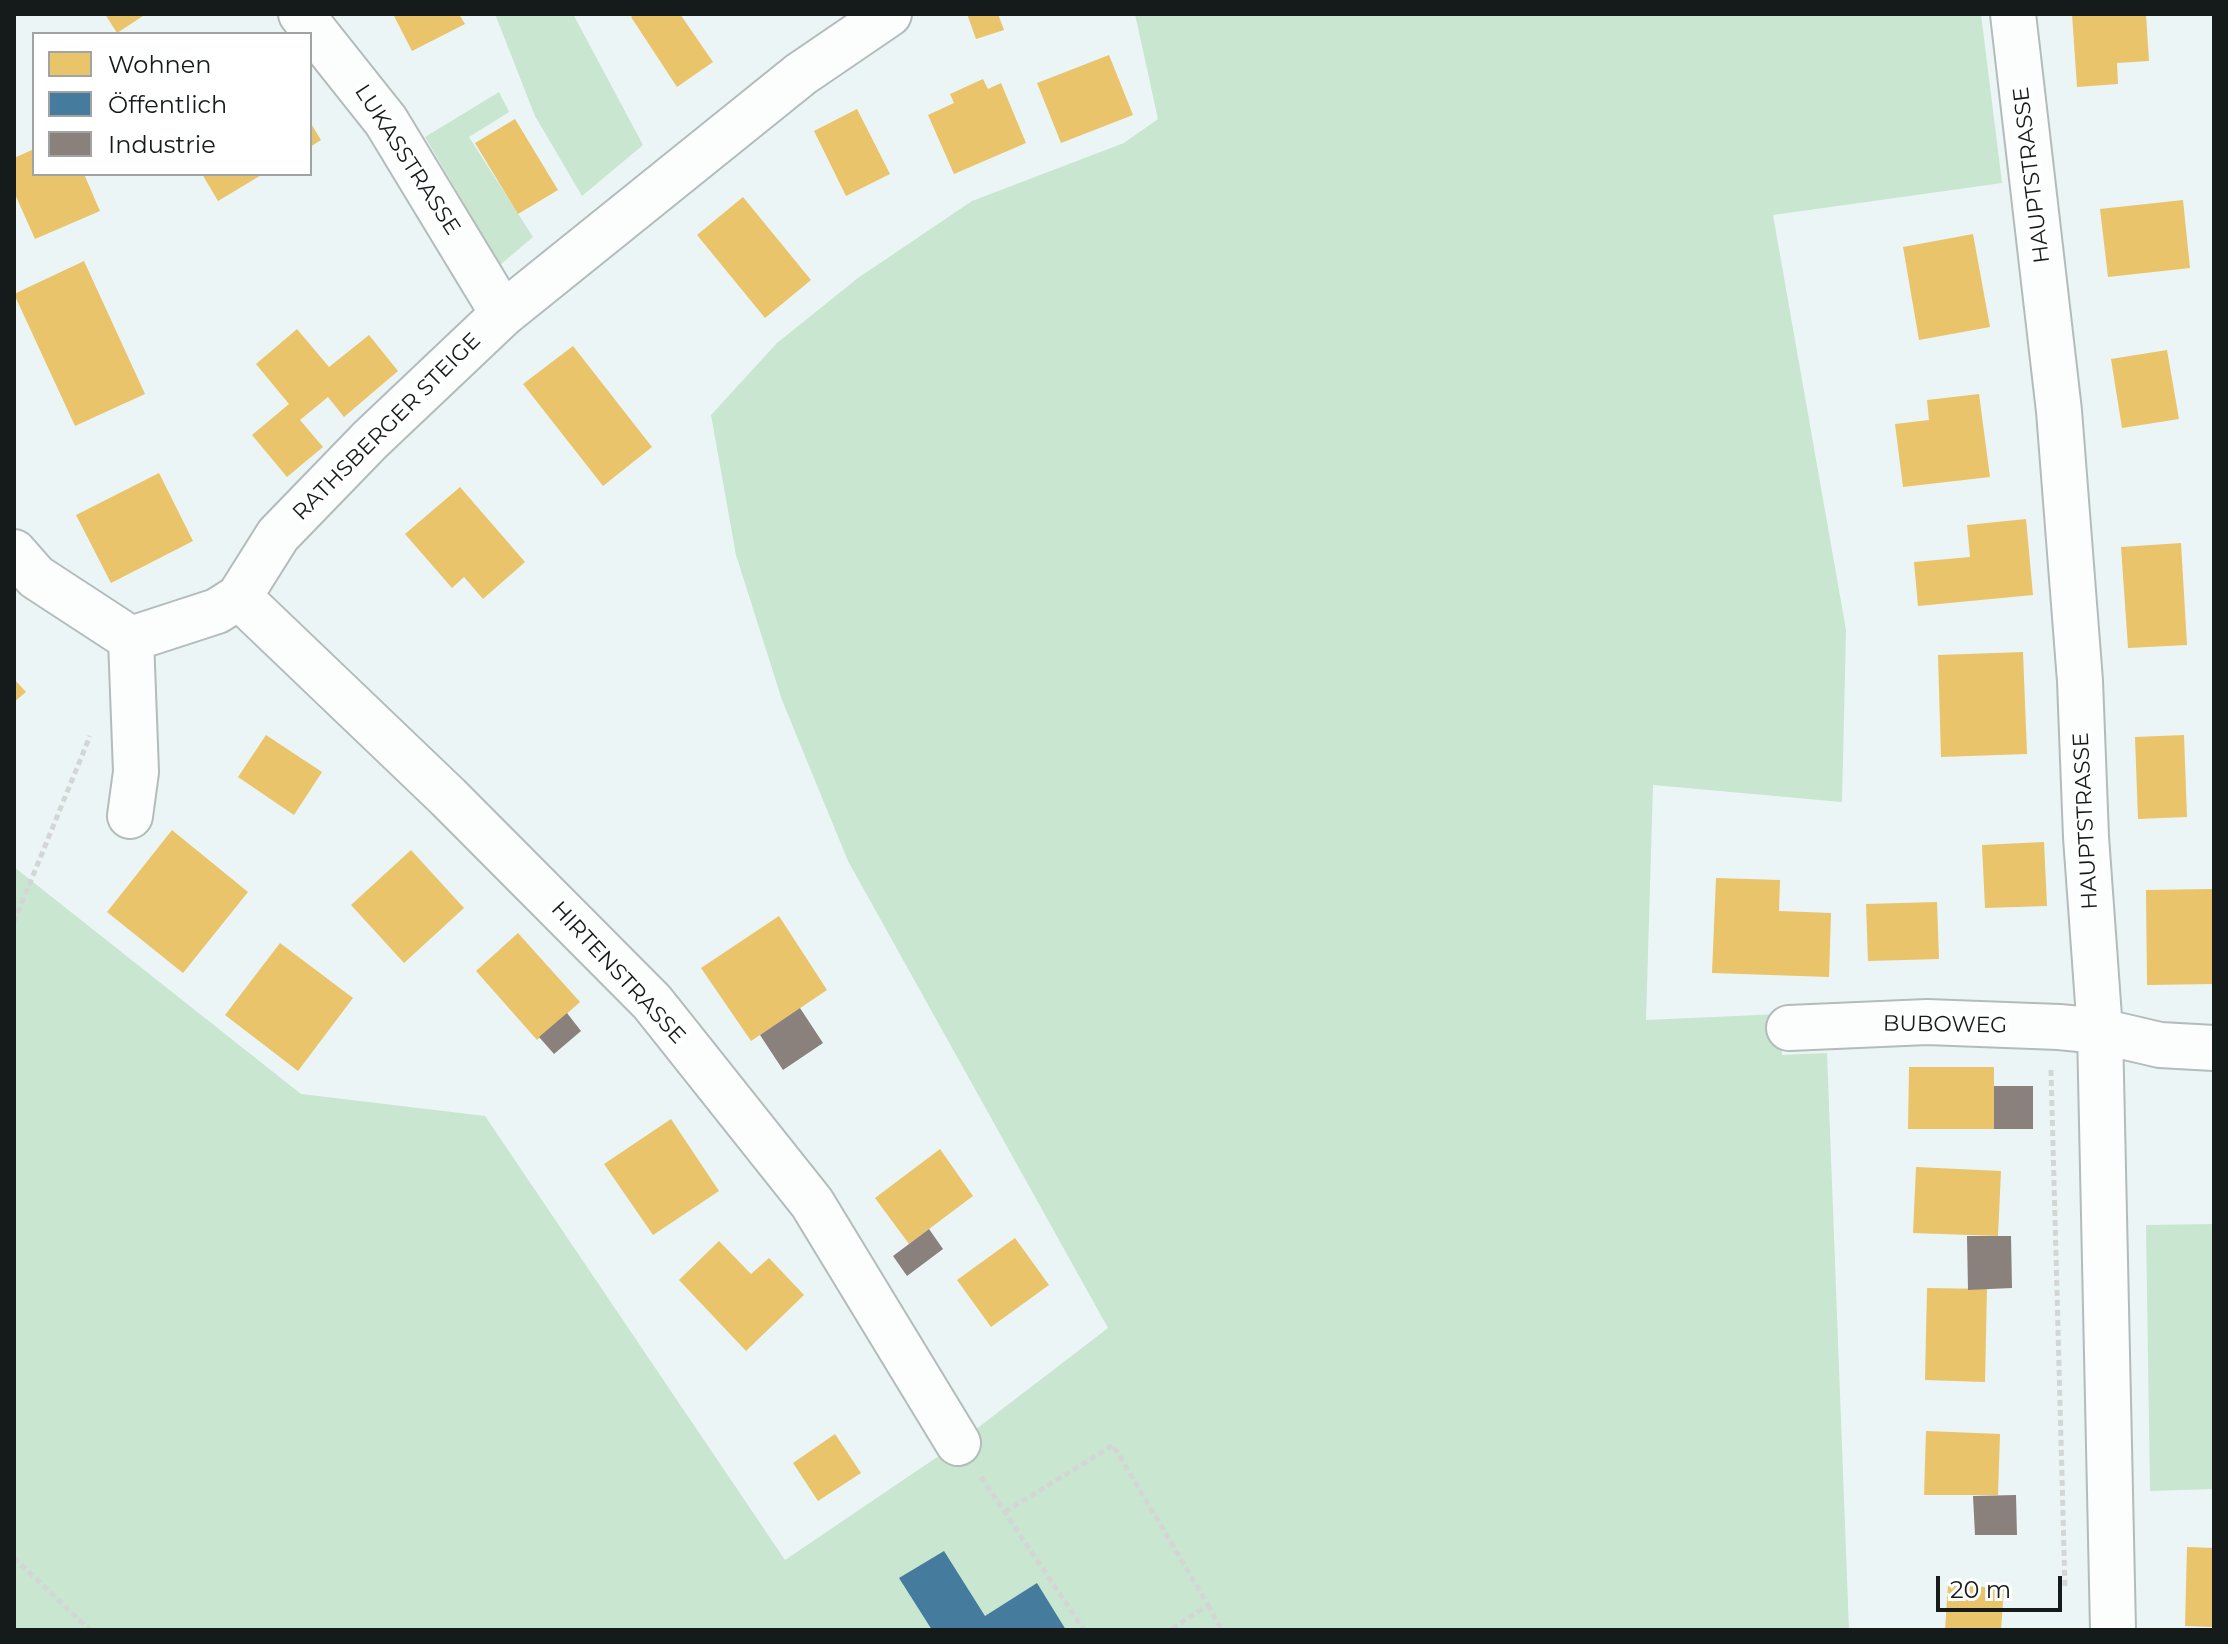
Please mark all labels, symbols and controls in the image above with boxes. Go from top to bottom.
legend [32,32,312,176]
text: Wohnen [108,50,212,79]
street label: LUKASSTRASSE [349,80,465,240]
street label: HAUPTSTRASSE [2008,85,2056,265]
text: Öffentlich [108,90,227,119]
text: Industrie [108,130,216,159]
street label: RATHSBERGER STEIGE [288,328,486,526]
street label: HAUPTSTRASSE [2068,732,2104,910]
street label: HIRTENSTRASSE [545,896,691,1050]
street label: BUBOWEG [1883,1011,2007,1039]
scale bar [1940,1560,2066,1610]
text: 20 m [1950,1575,2011,1604]

